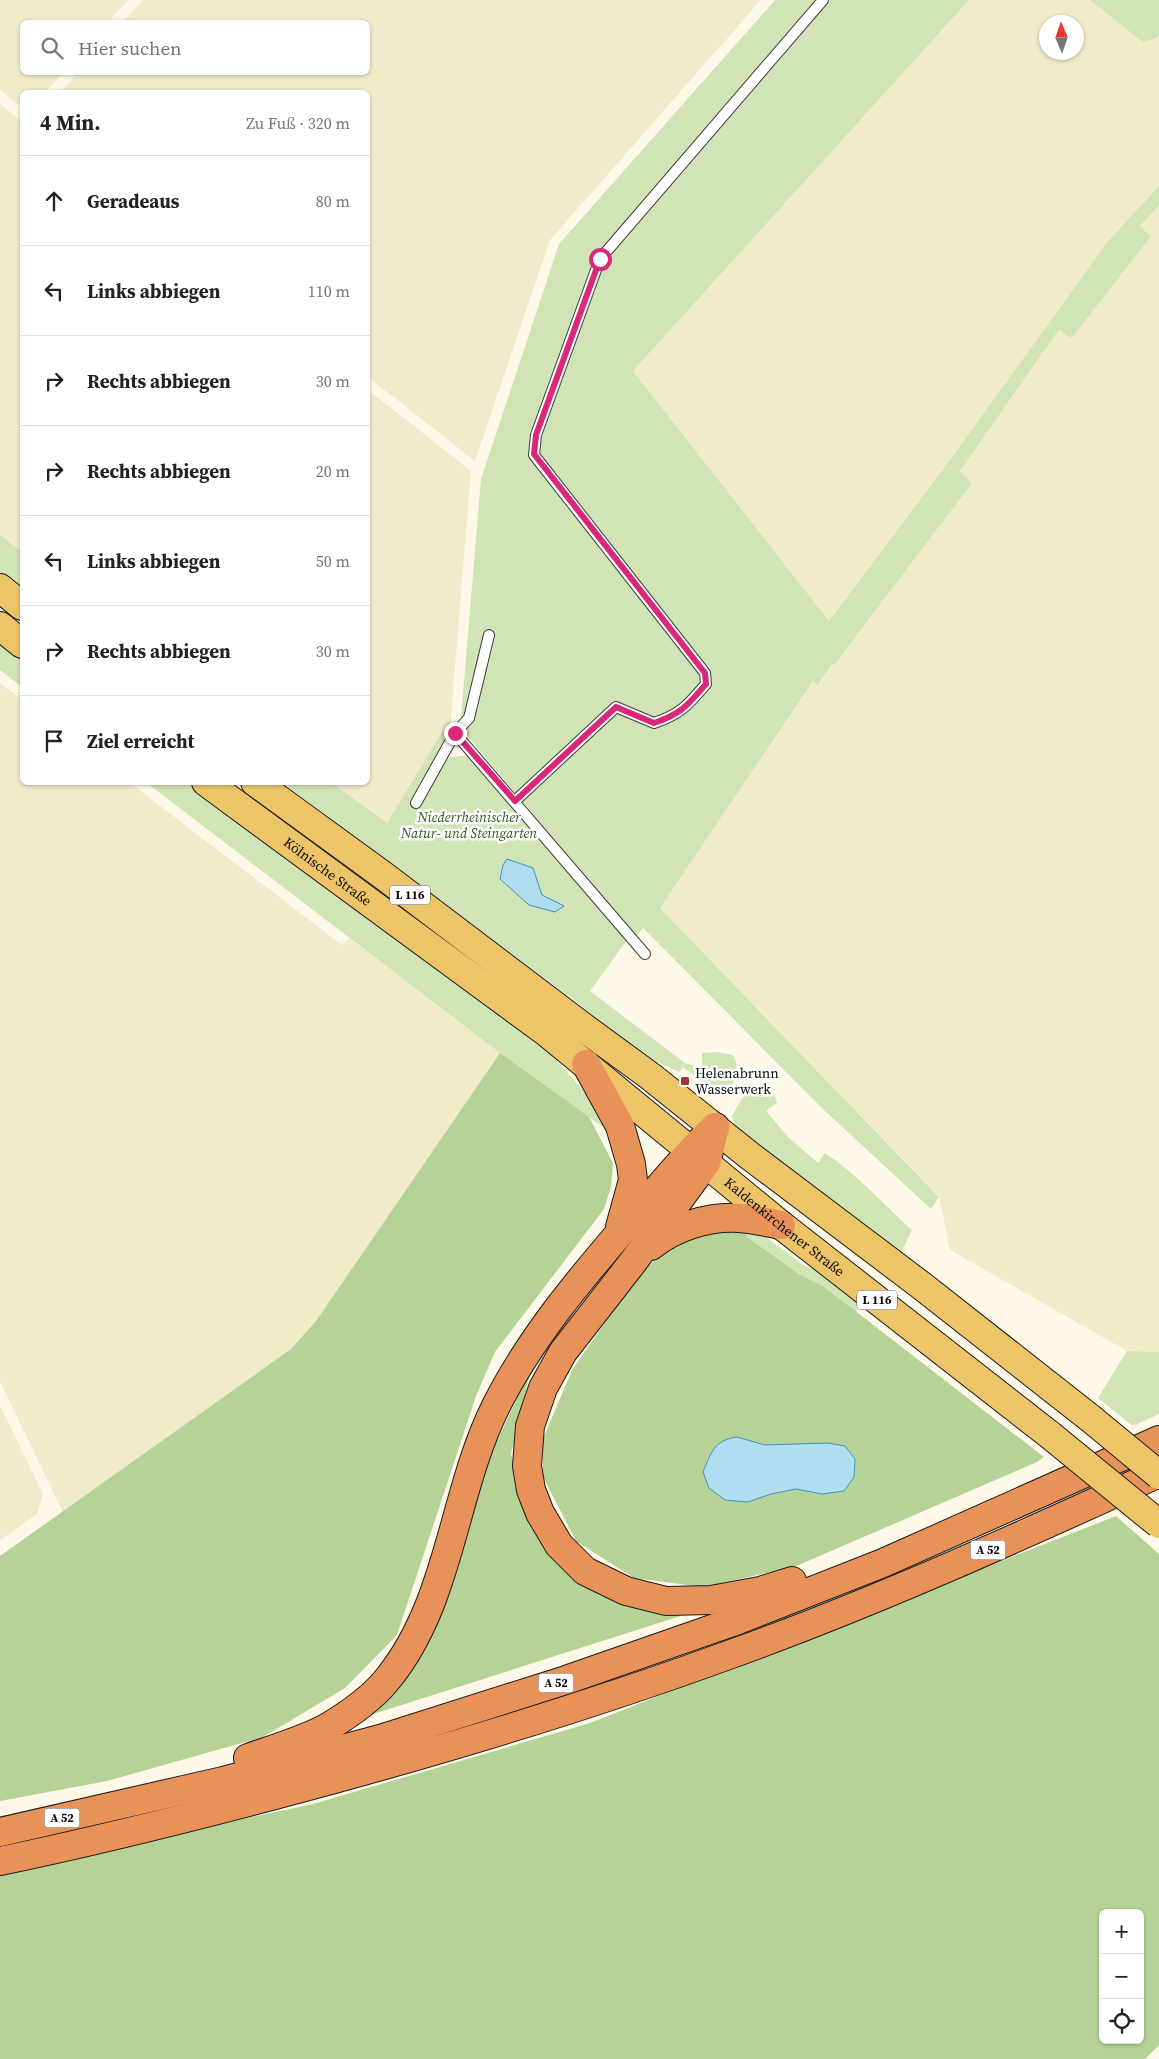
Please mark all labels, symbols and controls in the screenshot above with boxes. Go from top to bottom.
north arrow [1039,15,1084,60]
search box [20,20,370,75]
icon: search [38,34,66,62]
text: Hier suchen [78,35,182,61]
text: 4 Min. [40,108,101,137]
text: Zu Fuß · 320 m [246,112,350,134]
icon: ahead [40,187,68,215]
text: Geradeaus [87,188,179,214]
text: 80 m [316,190,350,212]
route start [589,248,612,271]
icon: left [40,277,68,305]
text: Links abbiegen [87,278,220,304]
text: 110 m [308,280,350,302]
icon: right [40,367,68,395]
text: Rechts abbiegen [87,368,231,394]
text: 30 m [316,370,350,392]
icon: right [40,457,68,485]
text: Rechts abbiegen [87,458,231,484]
text: 20 m [316,460,350,482]
icon: left [40,547,68,575]
text: Links abbiegen [87,548,220,574]
text: 50 m [316,550,350,572]
icon: right [40,637,68,665]
text: Rechts abbiegen [87,638,231,664]
text: 30 m [316,640,350,662]
route end [444,722,467,745]
icon: arrive [40,727,68,755]
text: Ziel erreicht [87,728,194,754]
park label: Niederrheinischer Natur- und Steingarten [400,807,537,843]
street label: Kölnische Straße [279,832,376,911]
road number: L 116 [390,886,430,904]
place label: Helenabrunn Wasserwerk [695,1063,779,1099]
marker: Helenabrunn Wasserwerk [679,1075,691,1087]
street label: Kaldenkirchener Straße [720,1173,849,1281]
road number: L 116 [857,1290,897,1310]
road number: A 52 [970,1540,1006,1560]
road number: A 52 [538,1674,574,1692]
road number: A 52 [44,1809,80,1828]
map controls [1099,1909,1144,2044]
button: + [1099,1909,1144,1954]
button: − [1099,1954,1144,1999]
button: locate [1099,1999,1144,2044]

